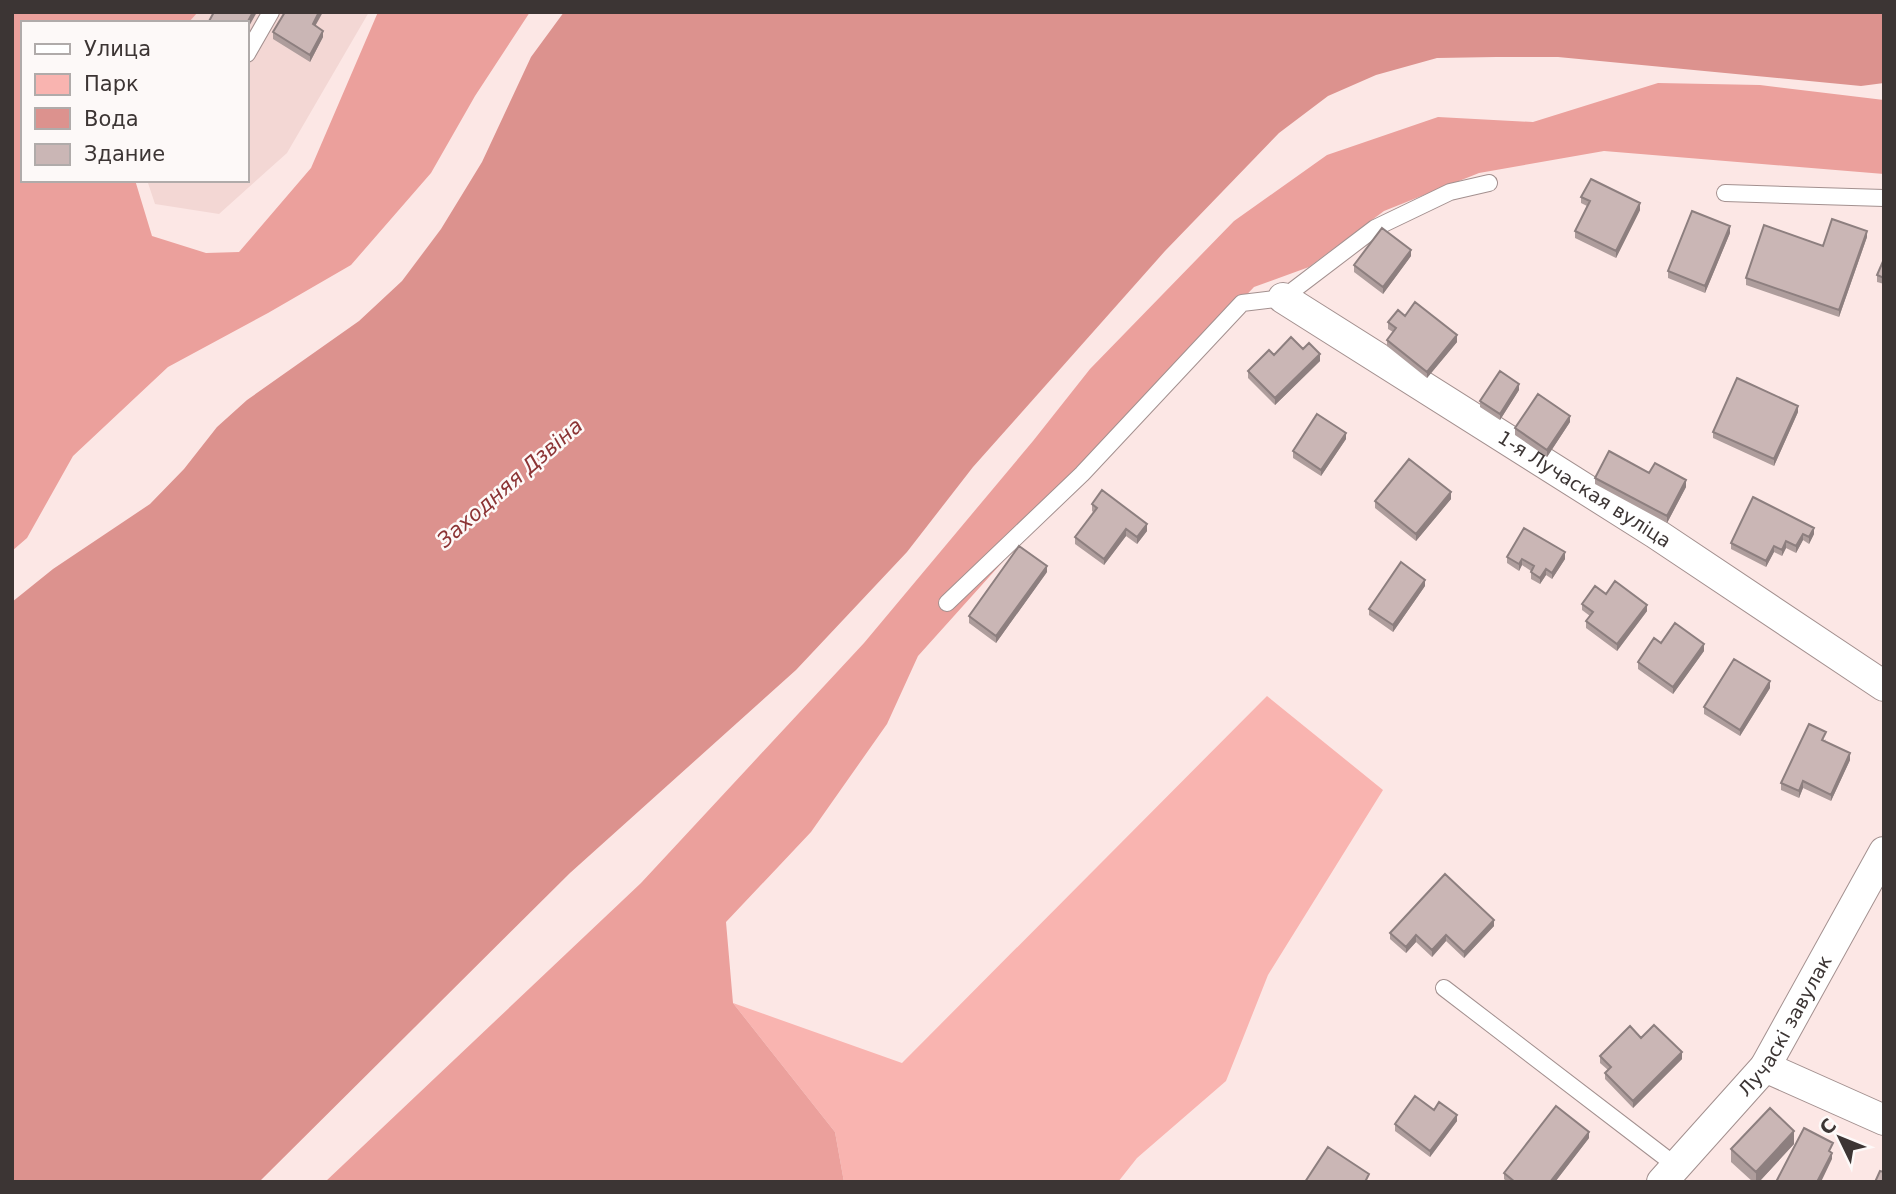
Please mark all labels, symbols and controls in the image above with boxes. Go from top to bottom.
legend [21,21,248,182]
text: Улица [84,37,151,61]
text: Парк [84,72,139,96]
text: Вода [84,107,139,131]
text: Здание [84,142,165,166]
water label: Заходняя Дзвіна [433,414,587,552]
street label: 1-я Лучаская вуліца [1494,426,1675,552]
street label: Лучаскі завулак [1733,951,1836,1100]
north arrow [1805,1103,1875,1173]
text: С [1815,1114,1840,1139]

